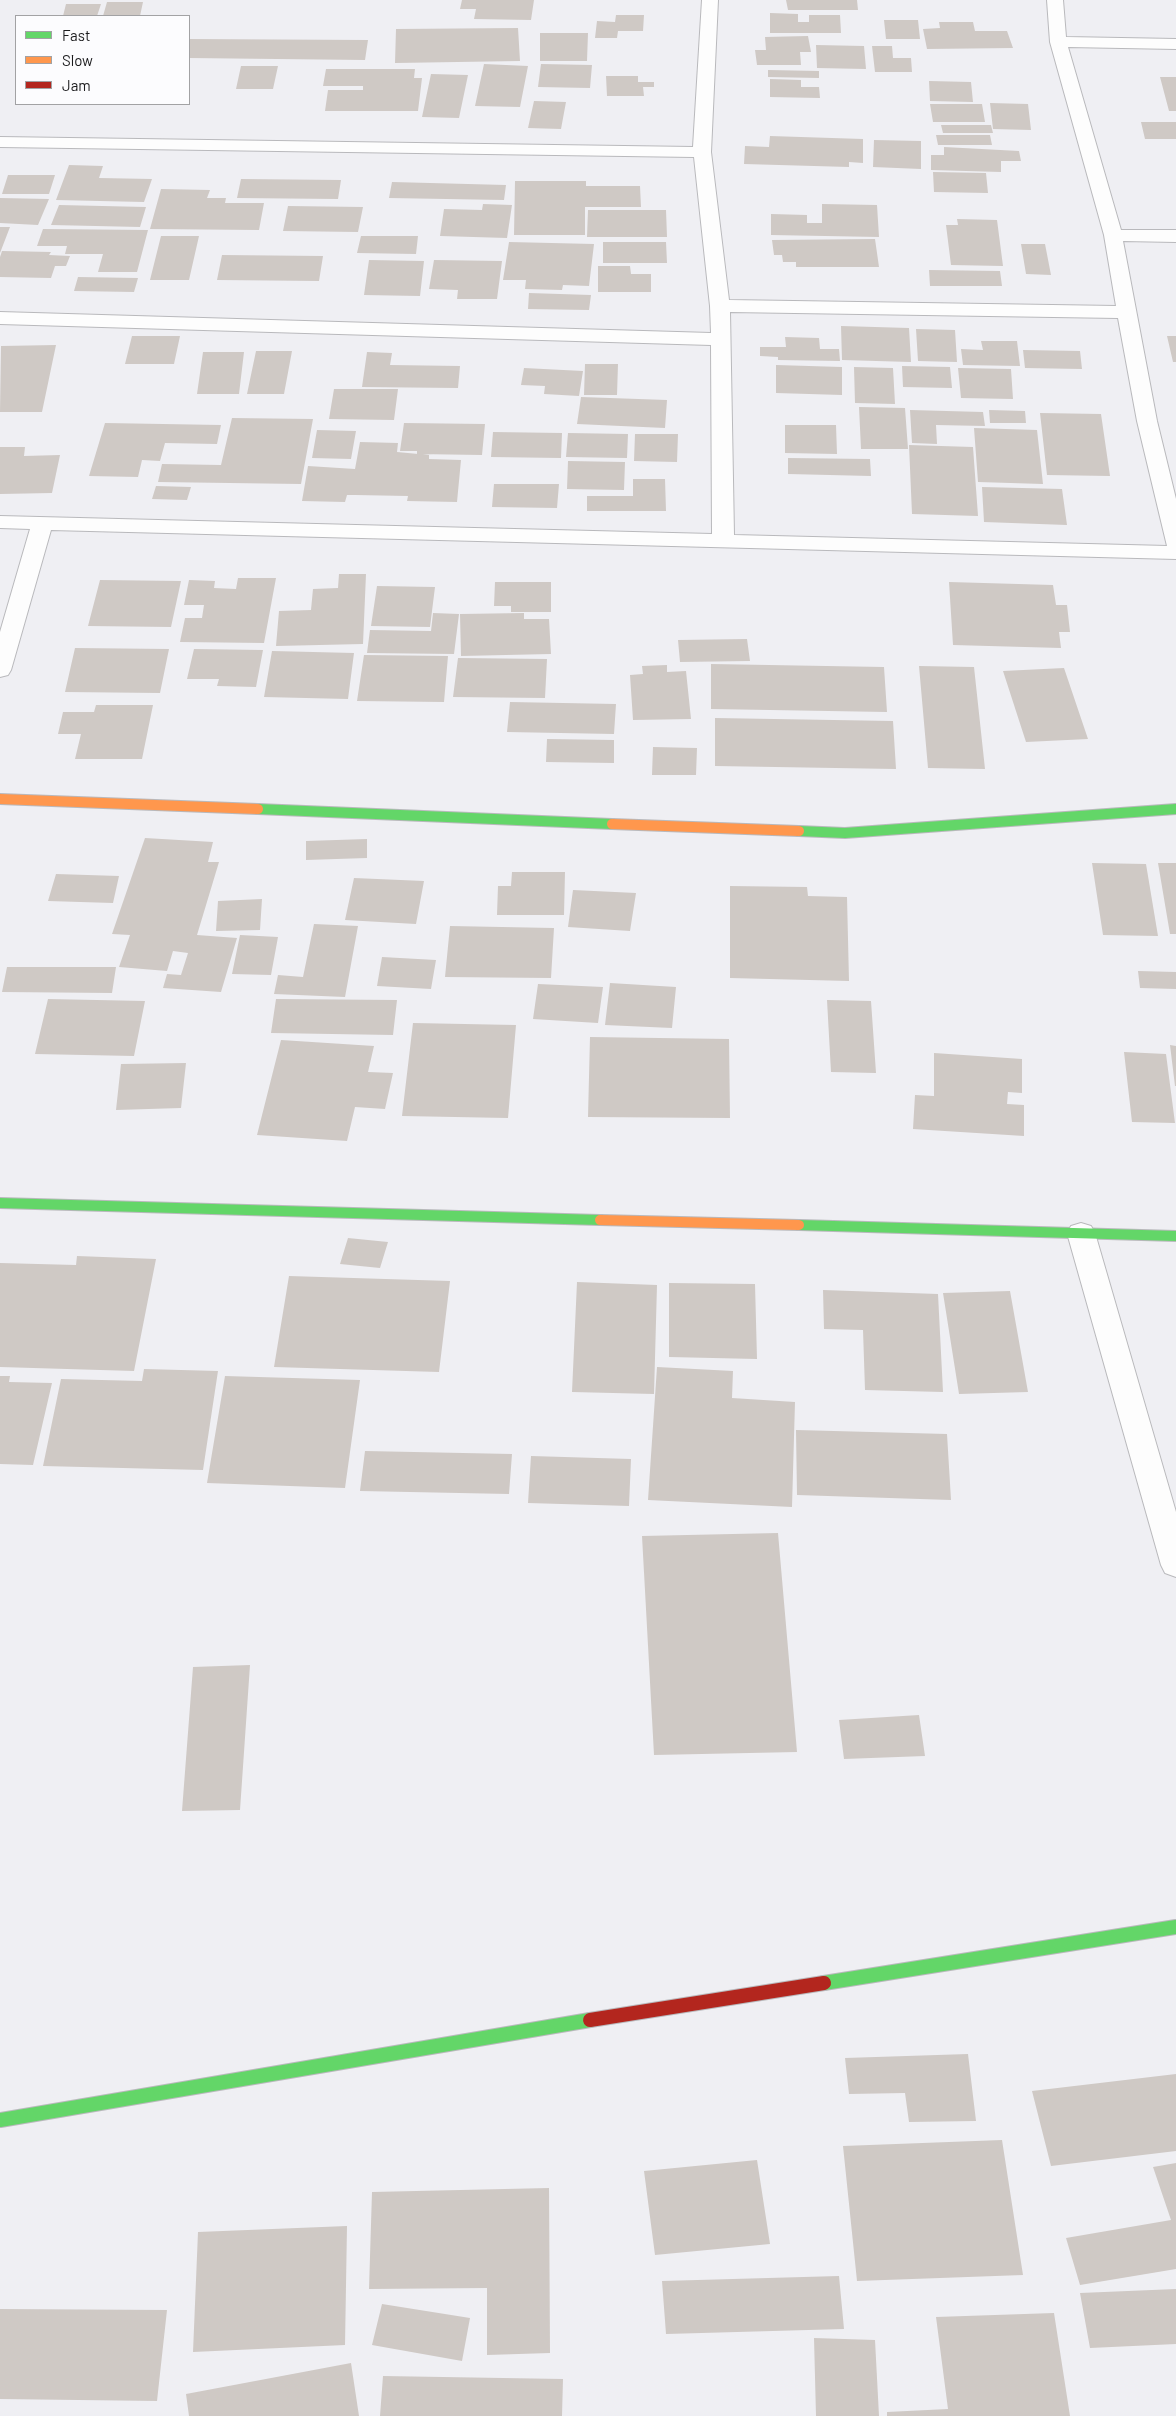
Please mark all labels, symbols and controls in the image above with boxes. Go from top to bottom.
legend [15,15,190,105]
text: Fast [62,26,90,44]
text: Slow [62,51,93,69]
text: Jam [62,76,91,94]

